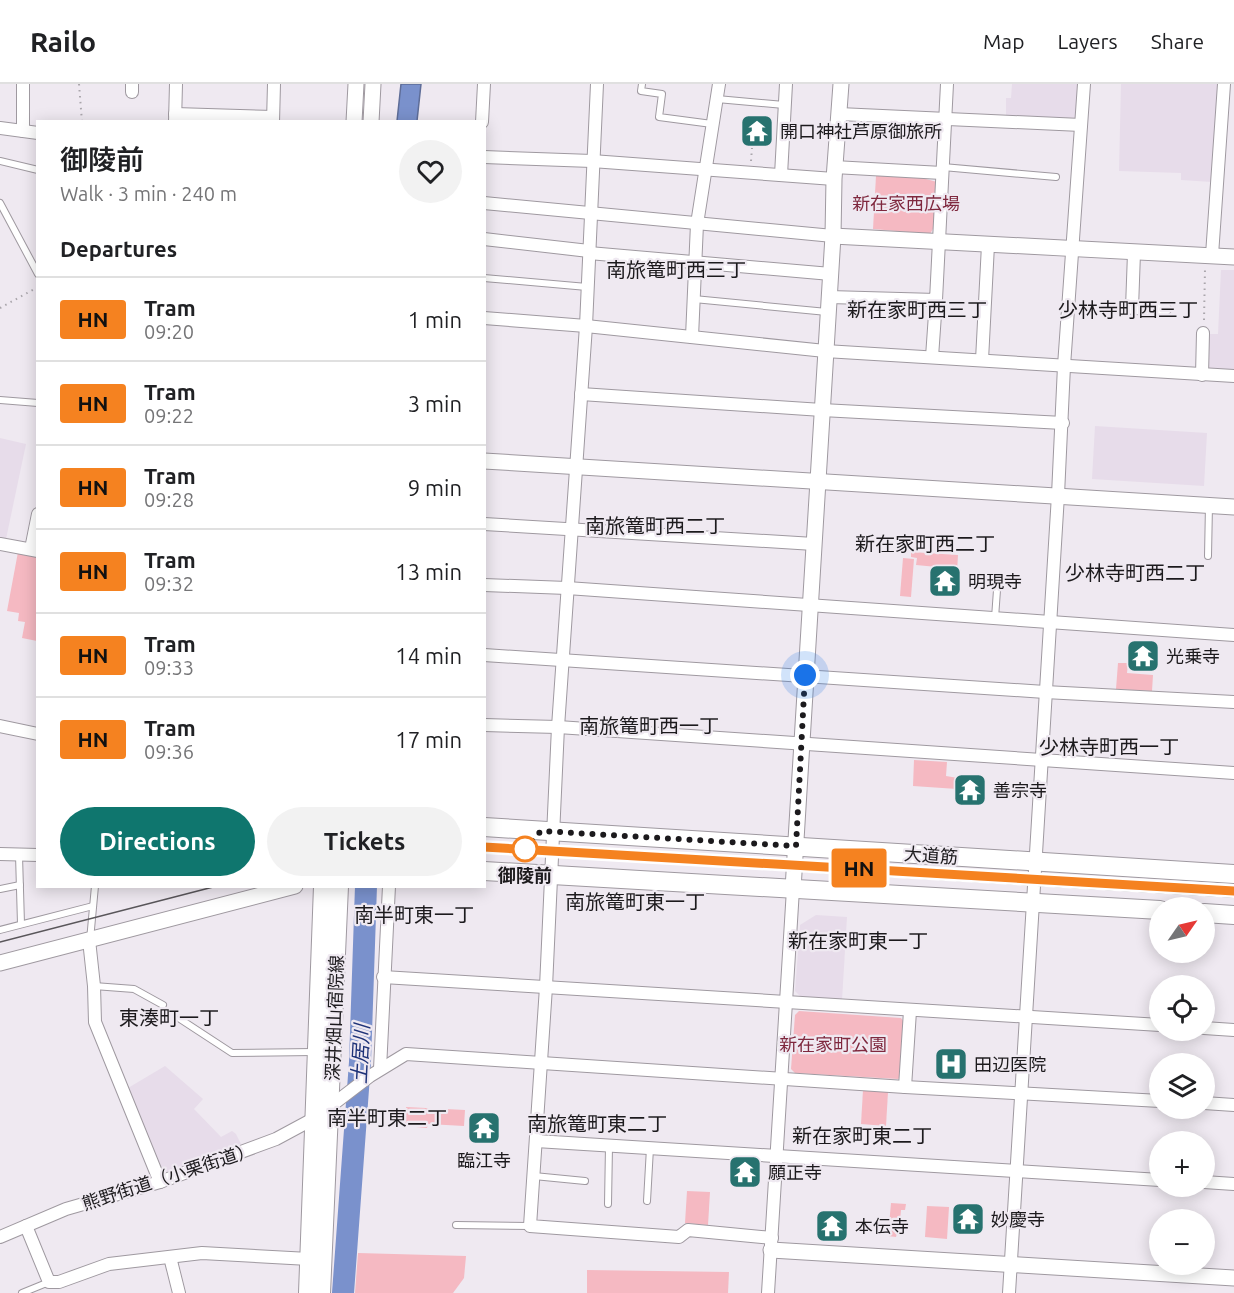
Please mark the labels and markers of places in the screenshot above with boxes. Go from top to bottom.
temple icon: 開口神社芦原御旅所 [739,113,775,149]
place label: 開口神社芦原御旅所 [780,121,942,141]
temple icon: 明現寺 [927,563,963,599]
place label: 明現寺 [968,571,1022,591]
temple icon: 光乗寺 [1125,638,1161,674]
place label: 光乗寺 [1166,646,1220,666]
temple icon: 善宗寺 [952,772,988,808]
place label: 善宗寺 [993,780,1047,800]
marker: 御陵前 [512,836,538,862]
place label: 御陵前 [497,865,552,885]
hospital icon: 田辺医院 [933,1046,969,1082]
place label: 田辺医院 [974,1054,1046,1074]
temple icon: 臨江寺 [466,1110,502,1146]
place label: 臨江寺 [457,1150,511,1170]
temple icon: 願正寺 [727,1154,763,1190]
place label: 願正寺 [768,1162,822,1182]
temple icon: 妙慶寺 [950,1201,986,1237]
temple icon: 本伝寺 [814,1208,850,1244]
place label: 妙慶寺 [991,1209,1045,1229]
place label: 本伝寺 [855,1216,909,1236]

